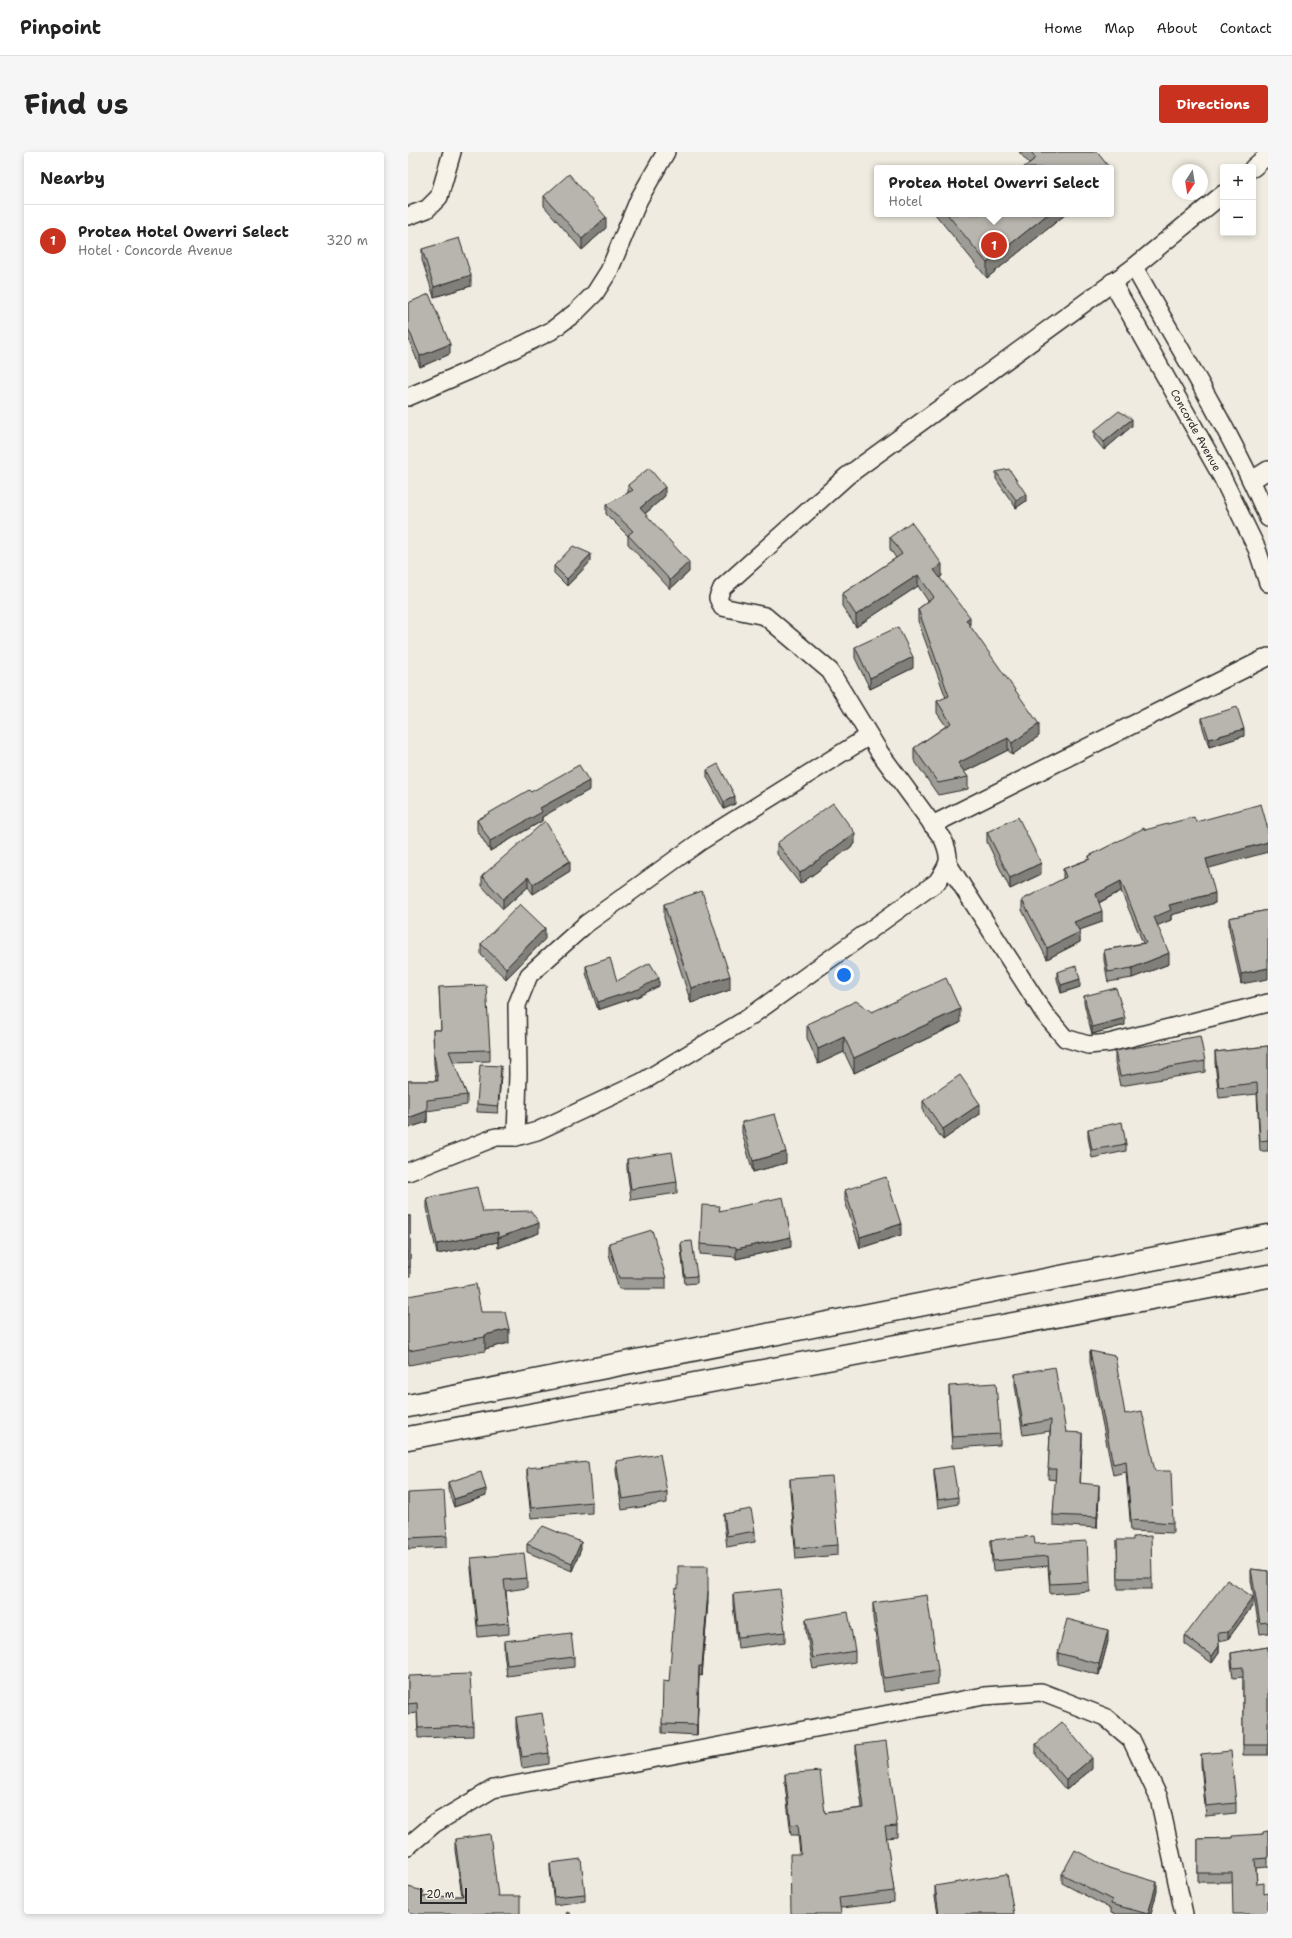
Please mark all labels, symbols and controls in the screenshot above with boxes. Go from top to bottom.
text: Pinpoint [20,15,101,40]
text: Home [1044,19,1083,37]
text: Map [1105,19,1135,37]
text: About [1157,19,1198,37]
text: Contact [1220,19,1272,37]
text: Find us [24,85,129,123]
button: Directions [1159,85,1268,123]
north arrow [1172,164,1208,200]
map controls [1220,164,1256,236]
button: + [1220,164,1256,200]
popup [874,165,1114,217]
text: Nearby [40,167,105,189]
text: Protea Hotel Owerri Select [889,173,1099,193]
text: Hotel [889,193,922,210]
button: − [1220,200,1256,236]
text: Protea Hotel Owerri Select [78,222,289,242]
pin: 1 [981,230,1007,260]
text: 1 [50,232,56,249]
text: 320 m [326,232,368,249]
text: Hotel · Concorde Avenue [78,242,233,259]
street label: Concorde Avenue [1167,386,1224,474]
your location [834,965,854,985]
scale bar [420,1886,467,1905]
text: 20 m [426,1887,454,1902]

